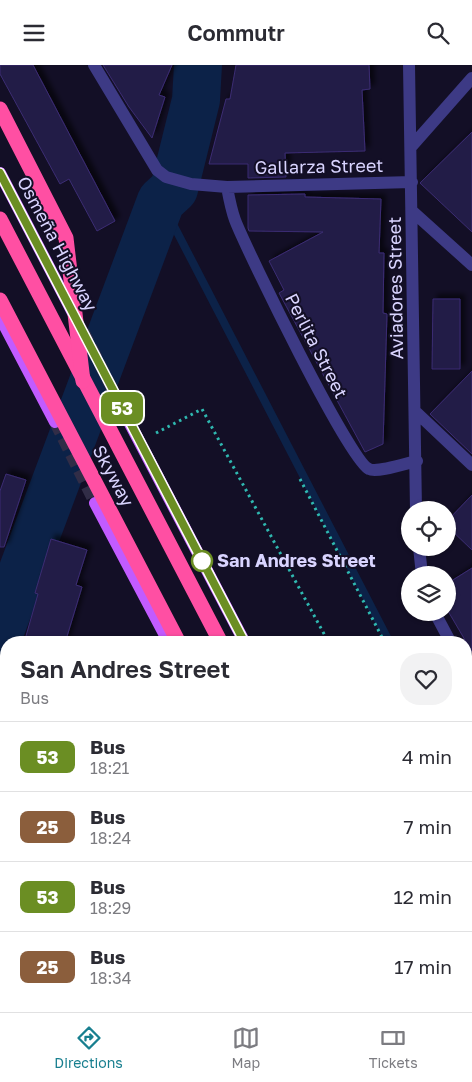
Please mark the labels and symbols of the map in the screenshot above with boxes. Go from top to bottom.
street label: Gallarza Street [254,154,384,178]
street label: Osmeña Highway [13,172,103,315]
street label: Aviadores Street [383,217,407,359]
street label: Perlita Street [281,289,353,402]
line badge: 53 [100,392,144,424]
street label: Skyway [89,441,139,510]
place label: San Andres Street [217,549,376,571]
marker: San Andres Street [191,550,213,572]

